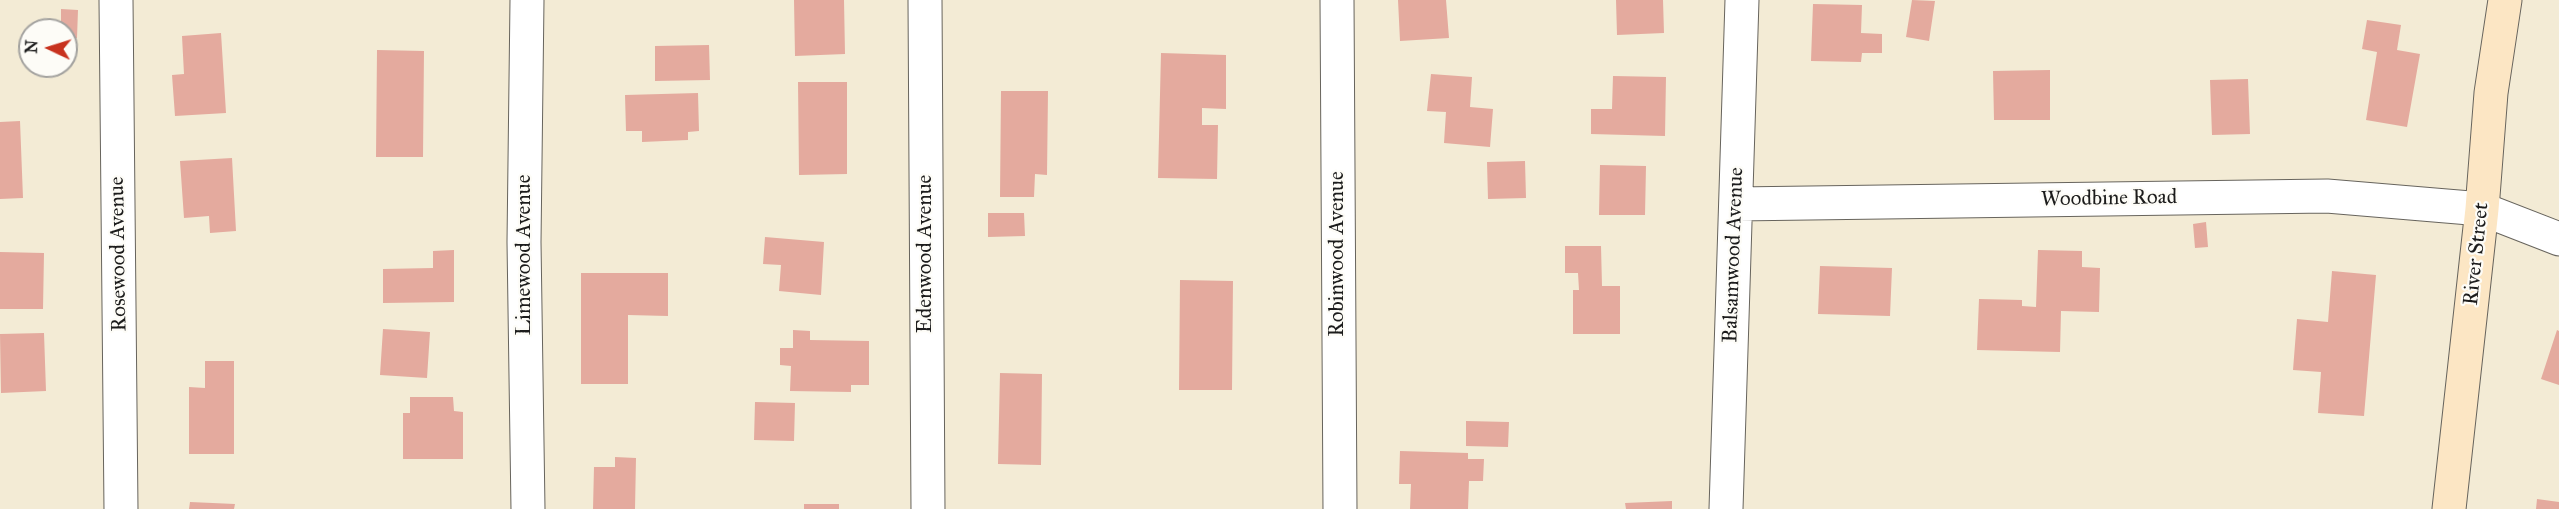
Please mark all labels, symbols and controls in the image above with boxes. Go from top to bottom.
north arrow [18,18,78,78]
text: N [22,39,41,54]
street label: Balsamwood Avenue [1718,167,1750,343]
street label: Robinwood Avenue [1325,171,1351,337]
street label: Limewood Avenue [512,175,538,335]
street label: Edenwood Avenue [913,175,939,333]
street label: Rosewood Avenue [105,176,133,332]
street label: Woodbine Road [2041,185,2177,213]
street label: River Street [2459,201,2495,307]

